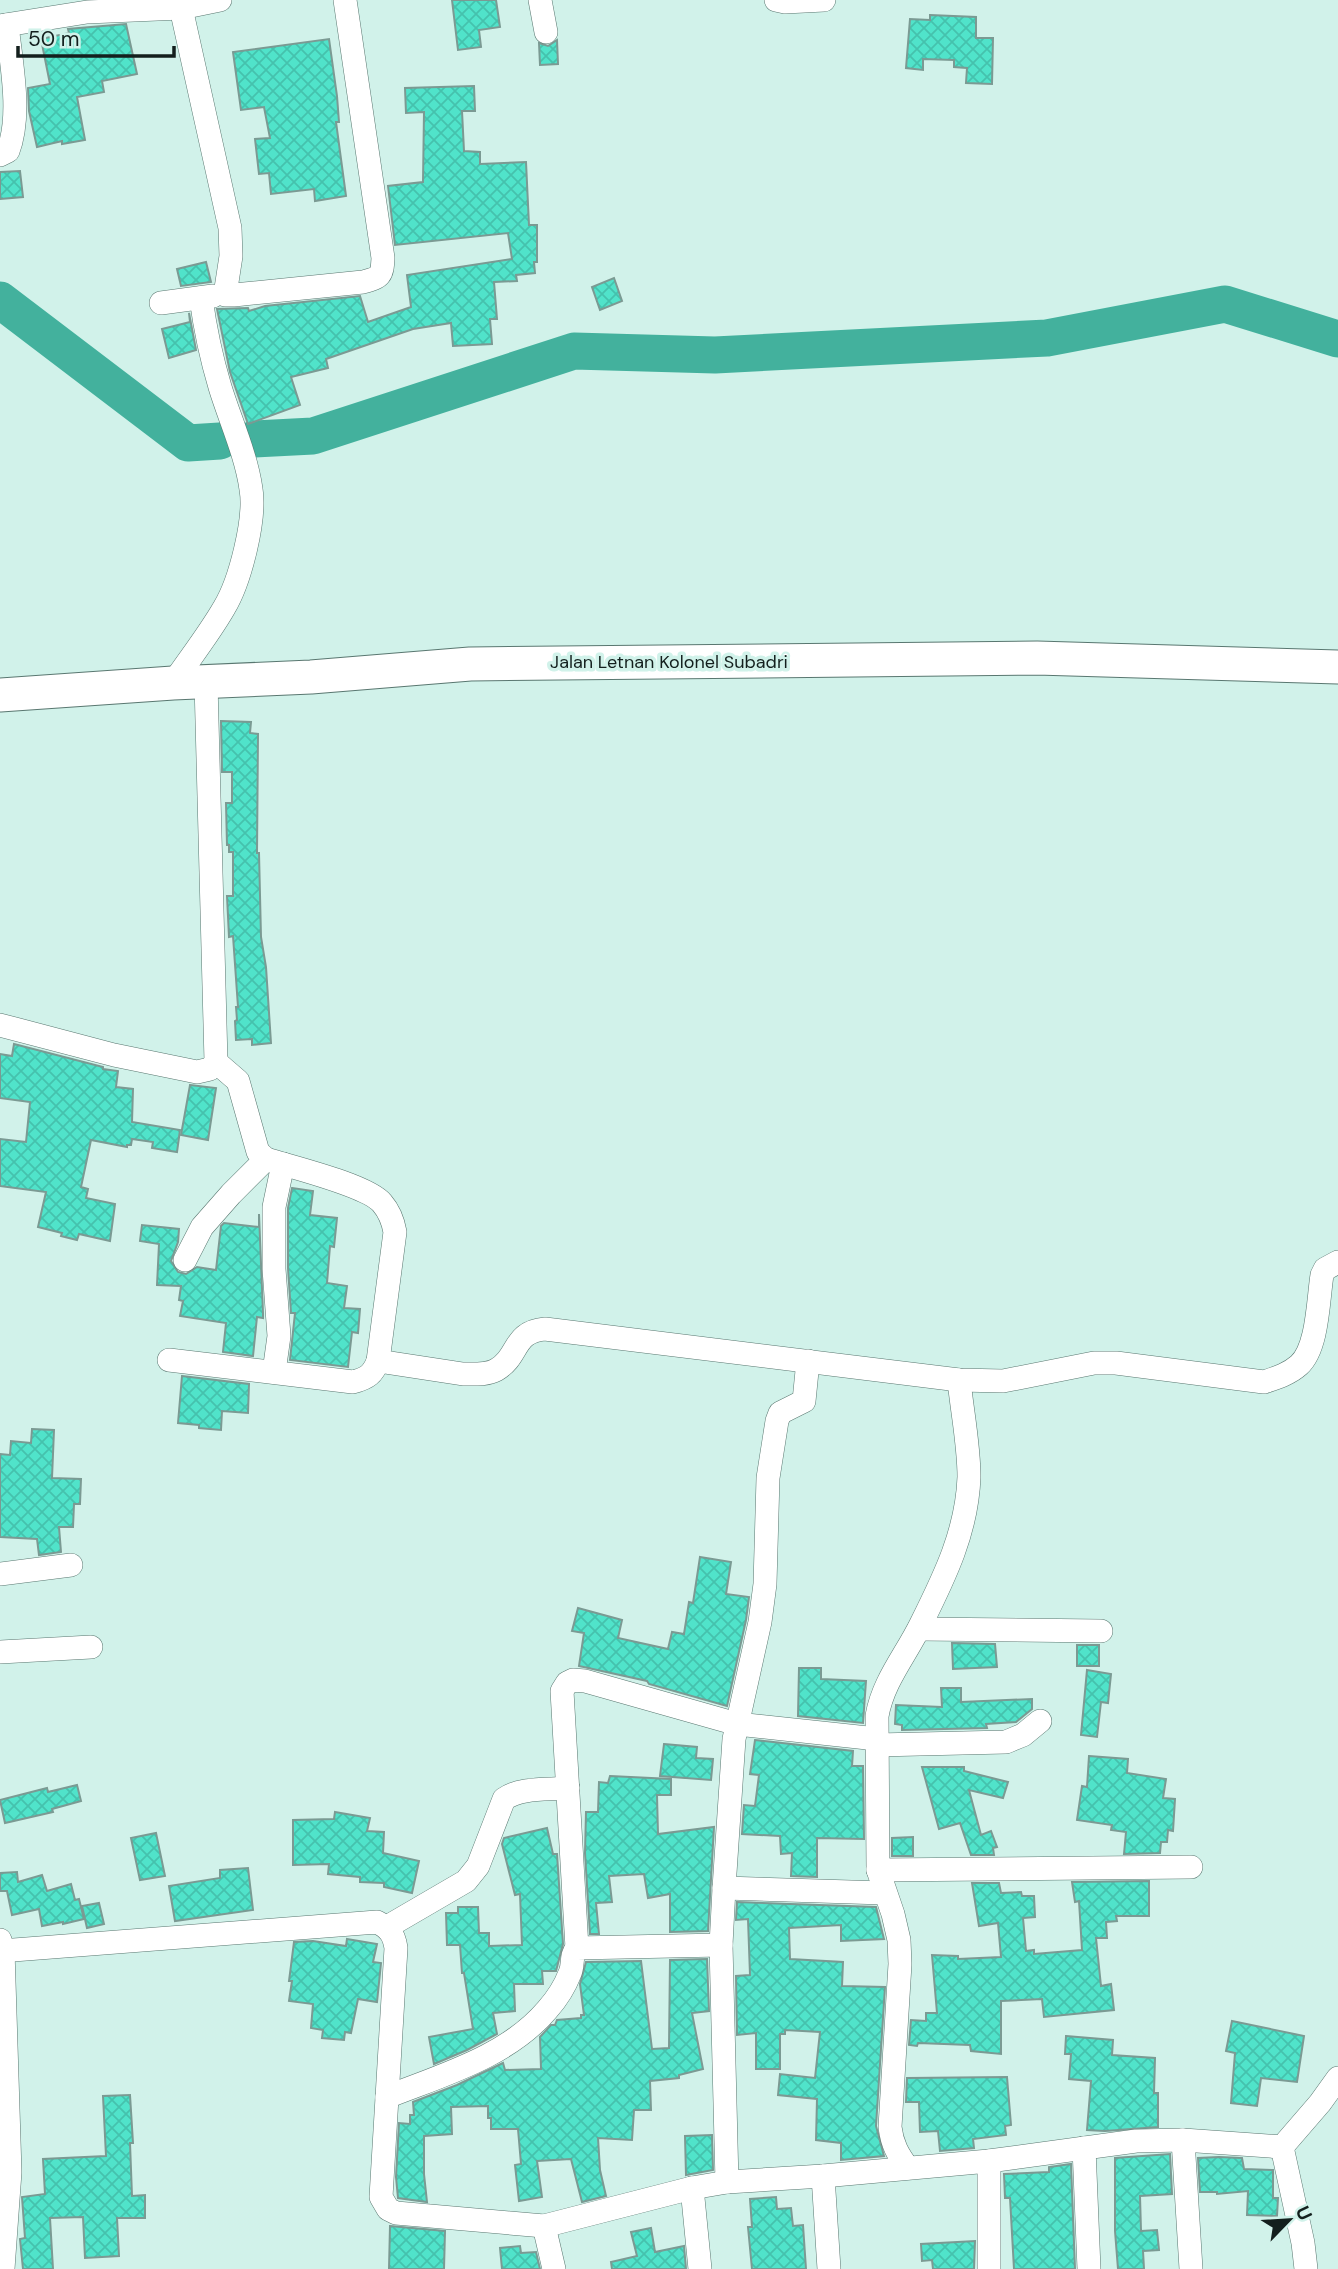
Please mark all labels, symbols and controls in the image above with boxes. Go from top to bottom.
scale bar [18,14,173,58]
text: 50 m [28,25,79,53]
street label: Jalan Letnan Kolonel Subadri [550,650,788,674]
north arrow [1254,2185,1324,2255]
text: U [1290,2202,1318,2224]

